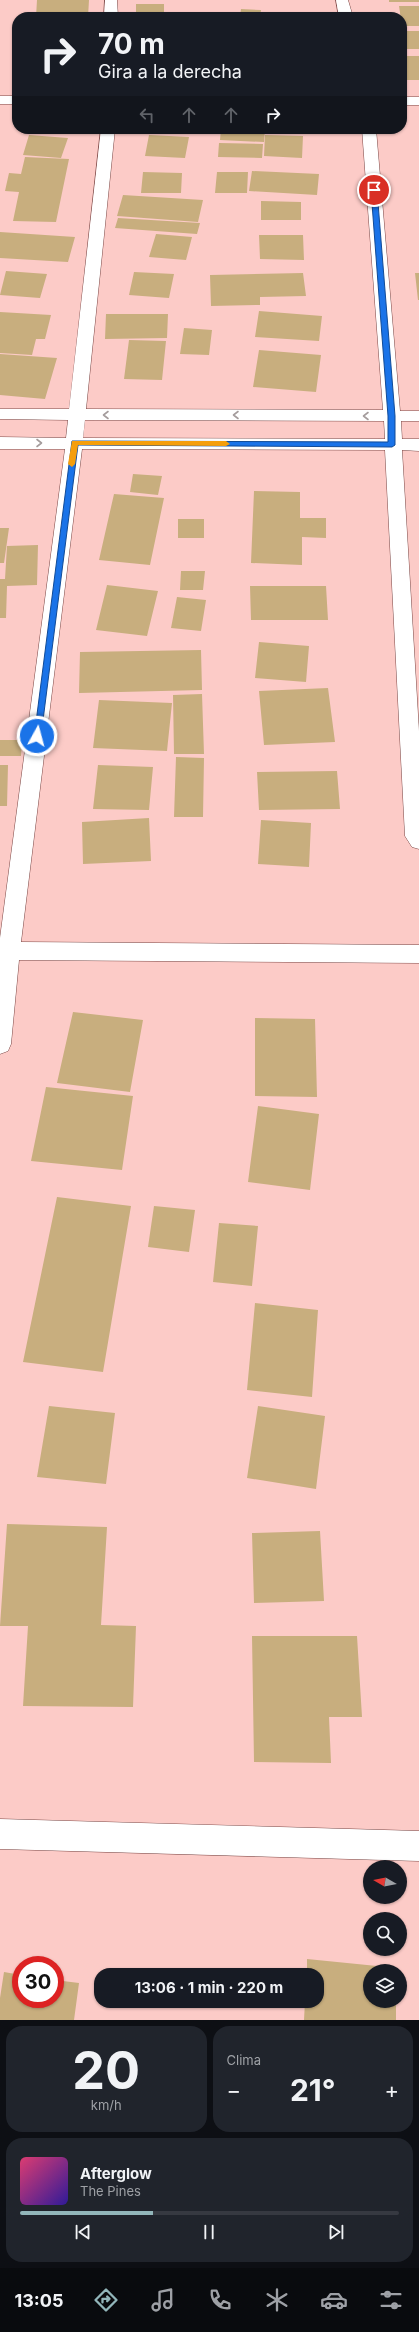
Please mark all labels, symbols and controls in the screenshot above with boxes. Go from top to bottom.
text: 70 m [98,27,165,61]
icon: right [32,28,84,80]
text: Gira a la derecha [98,61,242,82]
icon: left [136,104,158,126]
icon: ahead [178,104,200,126]
icon: ahead [220,104,242,126]
icon: right [262,104,284,126]
pin [357,173,391,207]
icon: arrive [363,179,385,201]
one-way arrow [103,411,109,419]
one-way arrow [233,411,239,420]
one-way arrow [363,412,369,420]
one-way arrow [36,439,42,447]
position arrow [16,715,58,757]
north arrow [363,1860,407,1904]
map controls [363,1860,407,2008]
button: search [363,1912,407,1956]
speed limit sign: 30 [12,1956,64,2008]
button: layers [363,1964,407,2008]
text: 13:06 · 1 min · 220 m [135,1978,283,1997]
text: 20 [72,2039,140,2102]
text: Clima [227,2052,261,2068]
text: 21° [290,2072,336,2108]
text: − [227,2077,241,2103]
text: + [384,2077,399,2103]
text: km/h [91,2097,122,2113]
text: Afterglow [80,2164,152,2183]
text: The Pines [80,2183,141,2199]
icon: previous [72,2221,94,2243]
icon: pause [198,2221,220,2243]
icon: next [325,2221,347,2243]
icon: directions [92,2286,120,2314]
icon: music [149,2286,177,2314]
icon: phone [206,2286,234,2314]
icon: climate [263,2286,291,2314]
icon: car [320,2286,348,2314]
icon: filters [377,2286,405,2314]
text: 13:05 [14,2290,63,2311]

